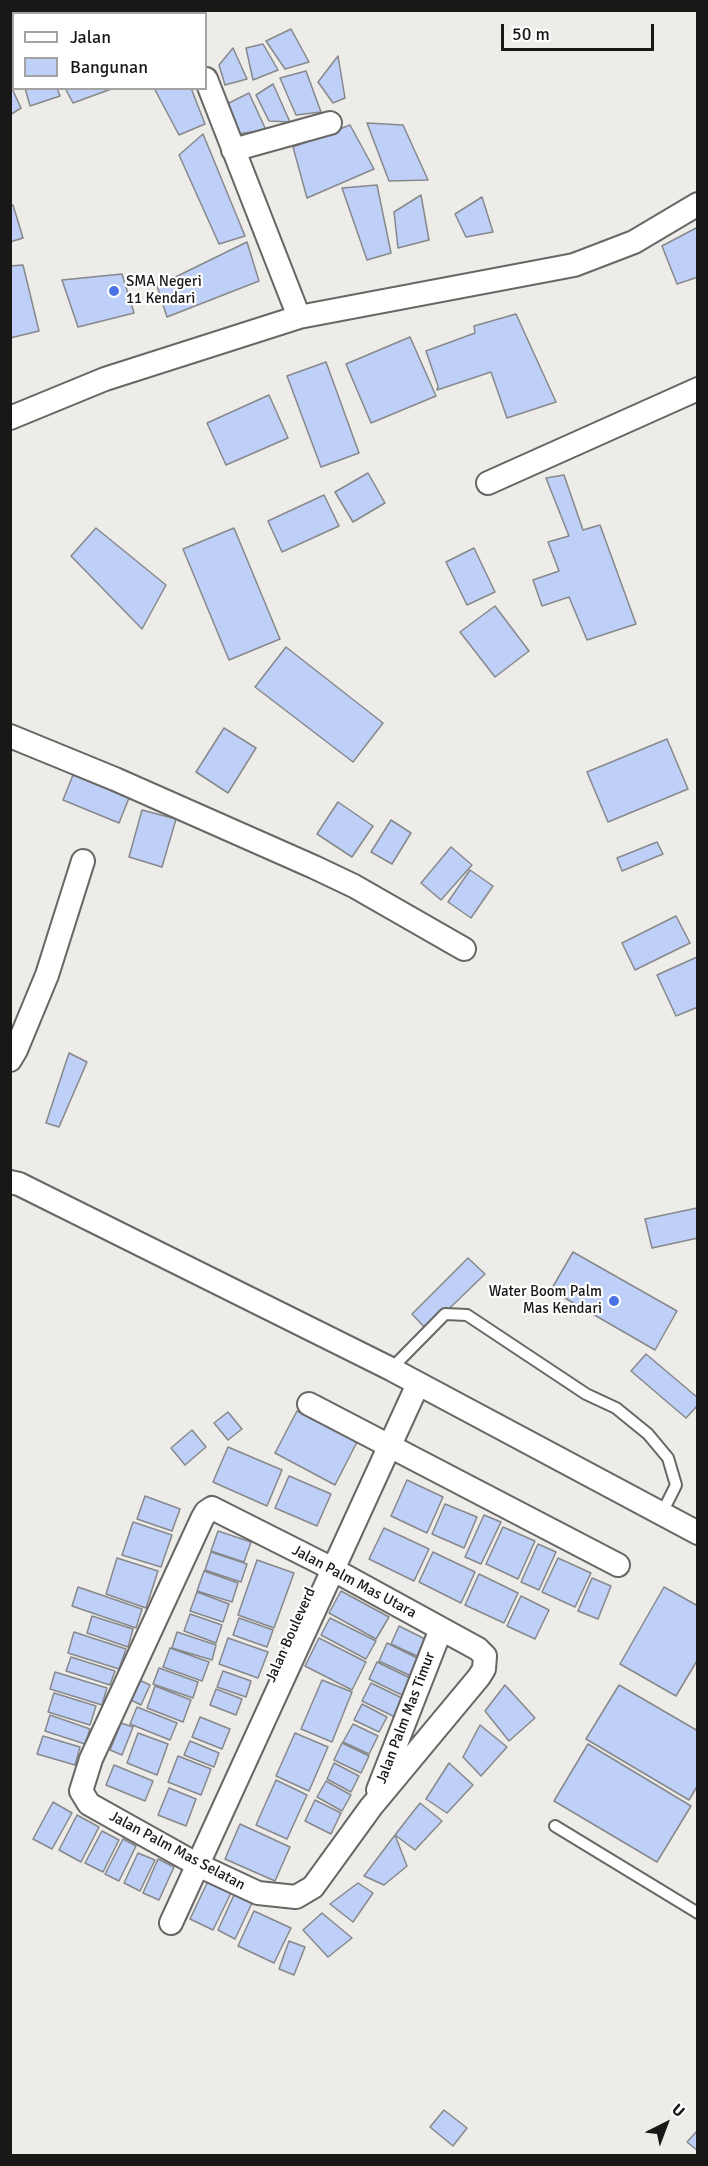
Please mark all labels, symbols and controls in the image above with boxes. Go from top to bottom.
legend [12,12,207,90]
scale bar [504,12,657,50]
text: 50 m [512,23,550,45]
text: Jalan [70,26,111,48]
text: Bangunan [70,56,148,78]
place label: SMA Negeri 11 Kendari [126,273,202,308]
marker: SMA Negeri 11 Kendari [107,284,121,298]
place label: Water Boom Palm Mas Kendari [489,1283,602,1318]
marker: Water Boom Palm Mas Kendari [607,1294,621,1308]
street label: Jalan Palm Mas Utara [289,1542,419,1622]
street label: Jalan Bouleverd [262,1585,320,1685]
street label: Jalan Palm Mas Timur [373,1650,439,1786]
street label: Jalan Palm Mas Selatan [106,1808,248,1894]
north arrow [636,2094,696,2154]
text: U [667,2100,689,2122]

